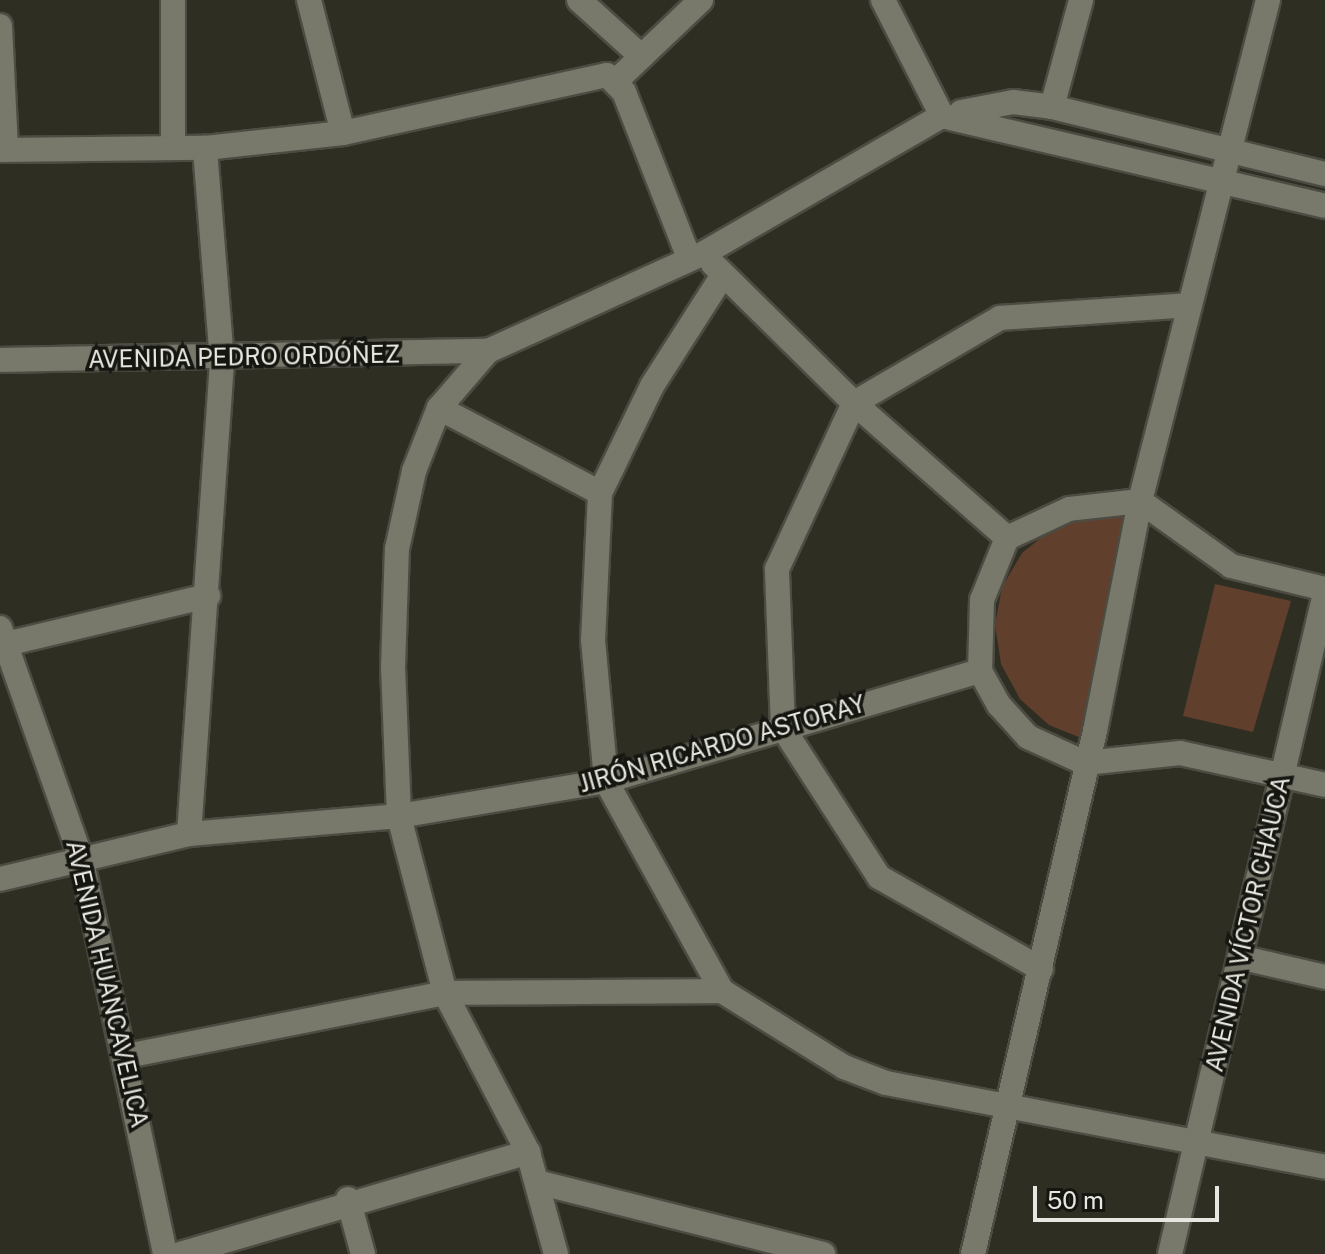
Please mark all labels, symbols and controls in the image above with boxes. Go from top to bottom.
street label: AVENIDA PEDRO ORDÓÑEZ [88,340,400,374]
street label: JIRÓN RICARDO ASTORAY [576,689,868,799]
street label: AVENIDA VÍCTOR CHAUCA [1200,773,1296,1075]
street label: AVENIDA HUANCAVELICA [60,837,154,1131]
scale bar [1037,1170,1223,1220]
text: 50 m [1047,1186,1104,1214]

